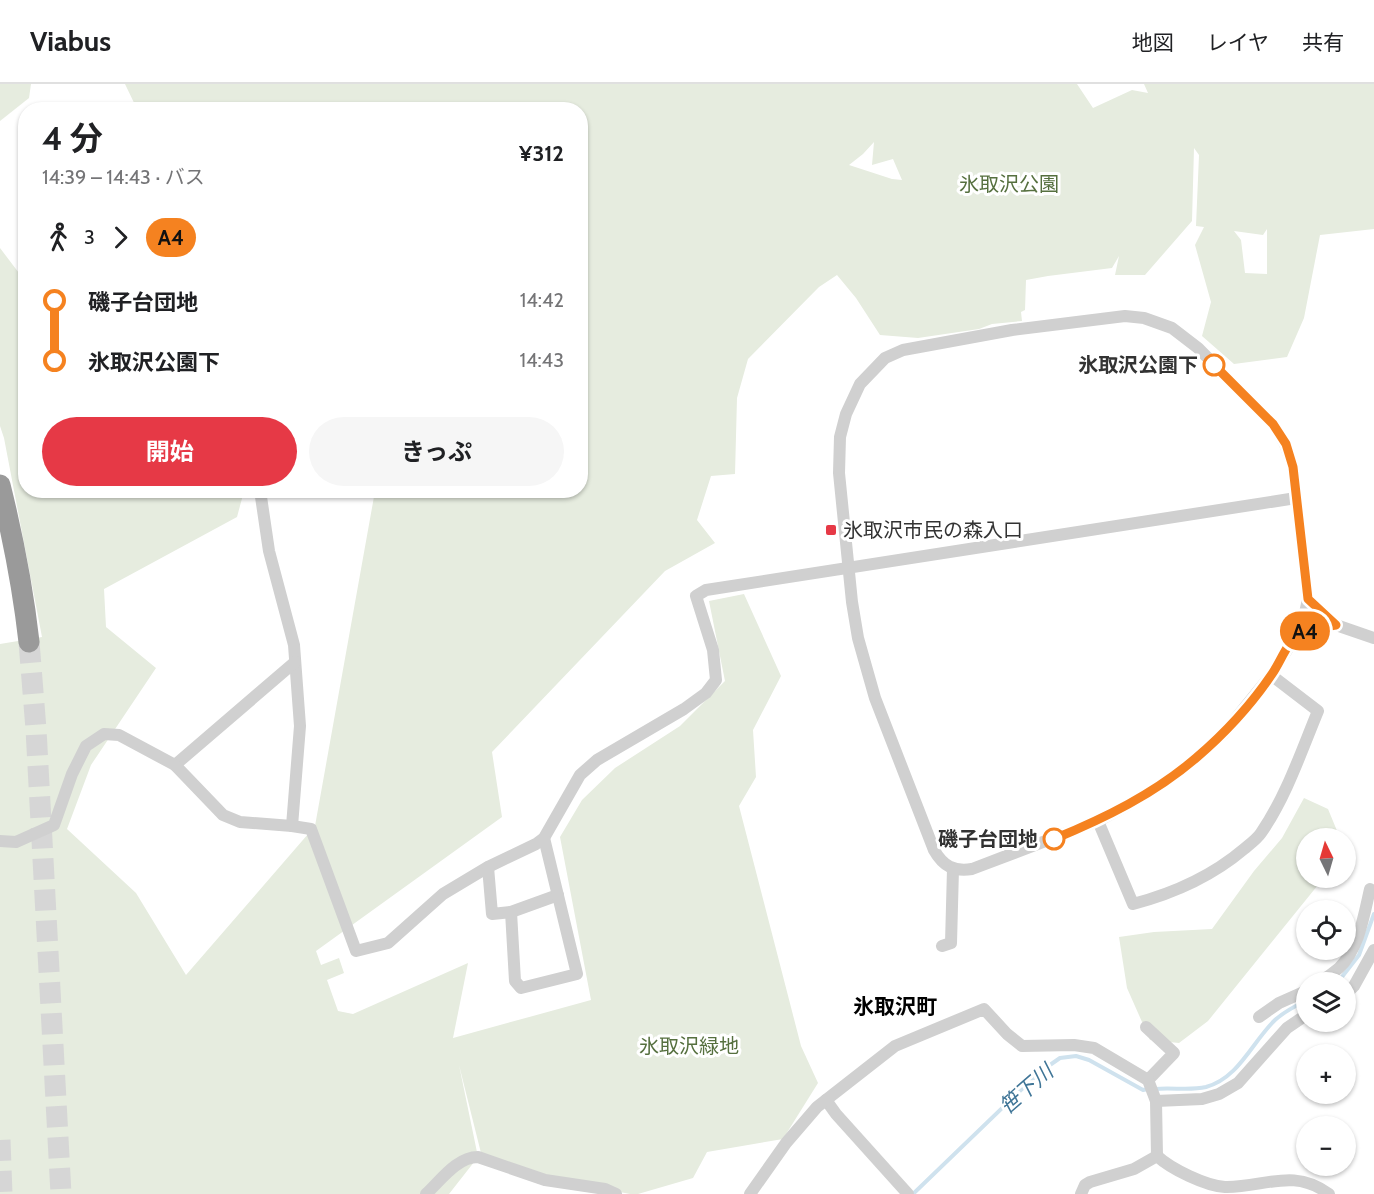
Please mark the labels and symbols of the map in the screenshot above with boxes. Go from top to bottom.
park label: 氷取沢公園 [959,172,1059,196]
place label: 氷取沢公園下 [1078,353,1198,377]
marker: 氷取沢公園下 [1203,354,1225,376]
place label: 氷取沢市民の森入口 [843,518,1023,542]
marker: 氷取沢市民の森入口 [824,523,838,537]
line badge: A4 [1278,612,1332,650]
place label: 磯子台団地 [938,827,1038,851]
marker: 磯子台団地 [1043,828,1065,850]
north arrow [1296,828,1356,888]
district label: 氷取沢町 [853,994,937,1019]
park label: 氷取沢緑地 [639,1034,739,1058]
water label: 笹下川 [994,1058,1059,1119]

